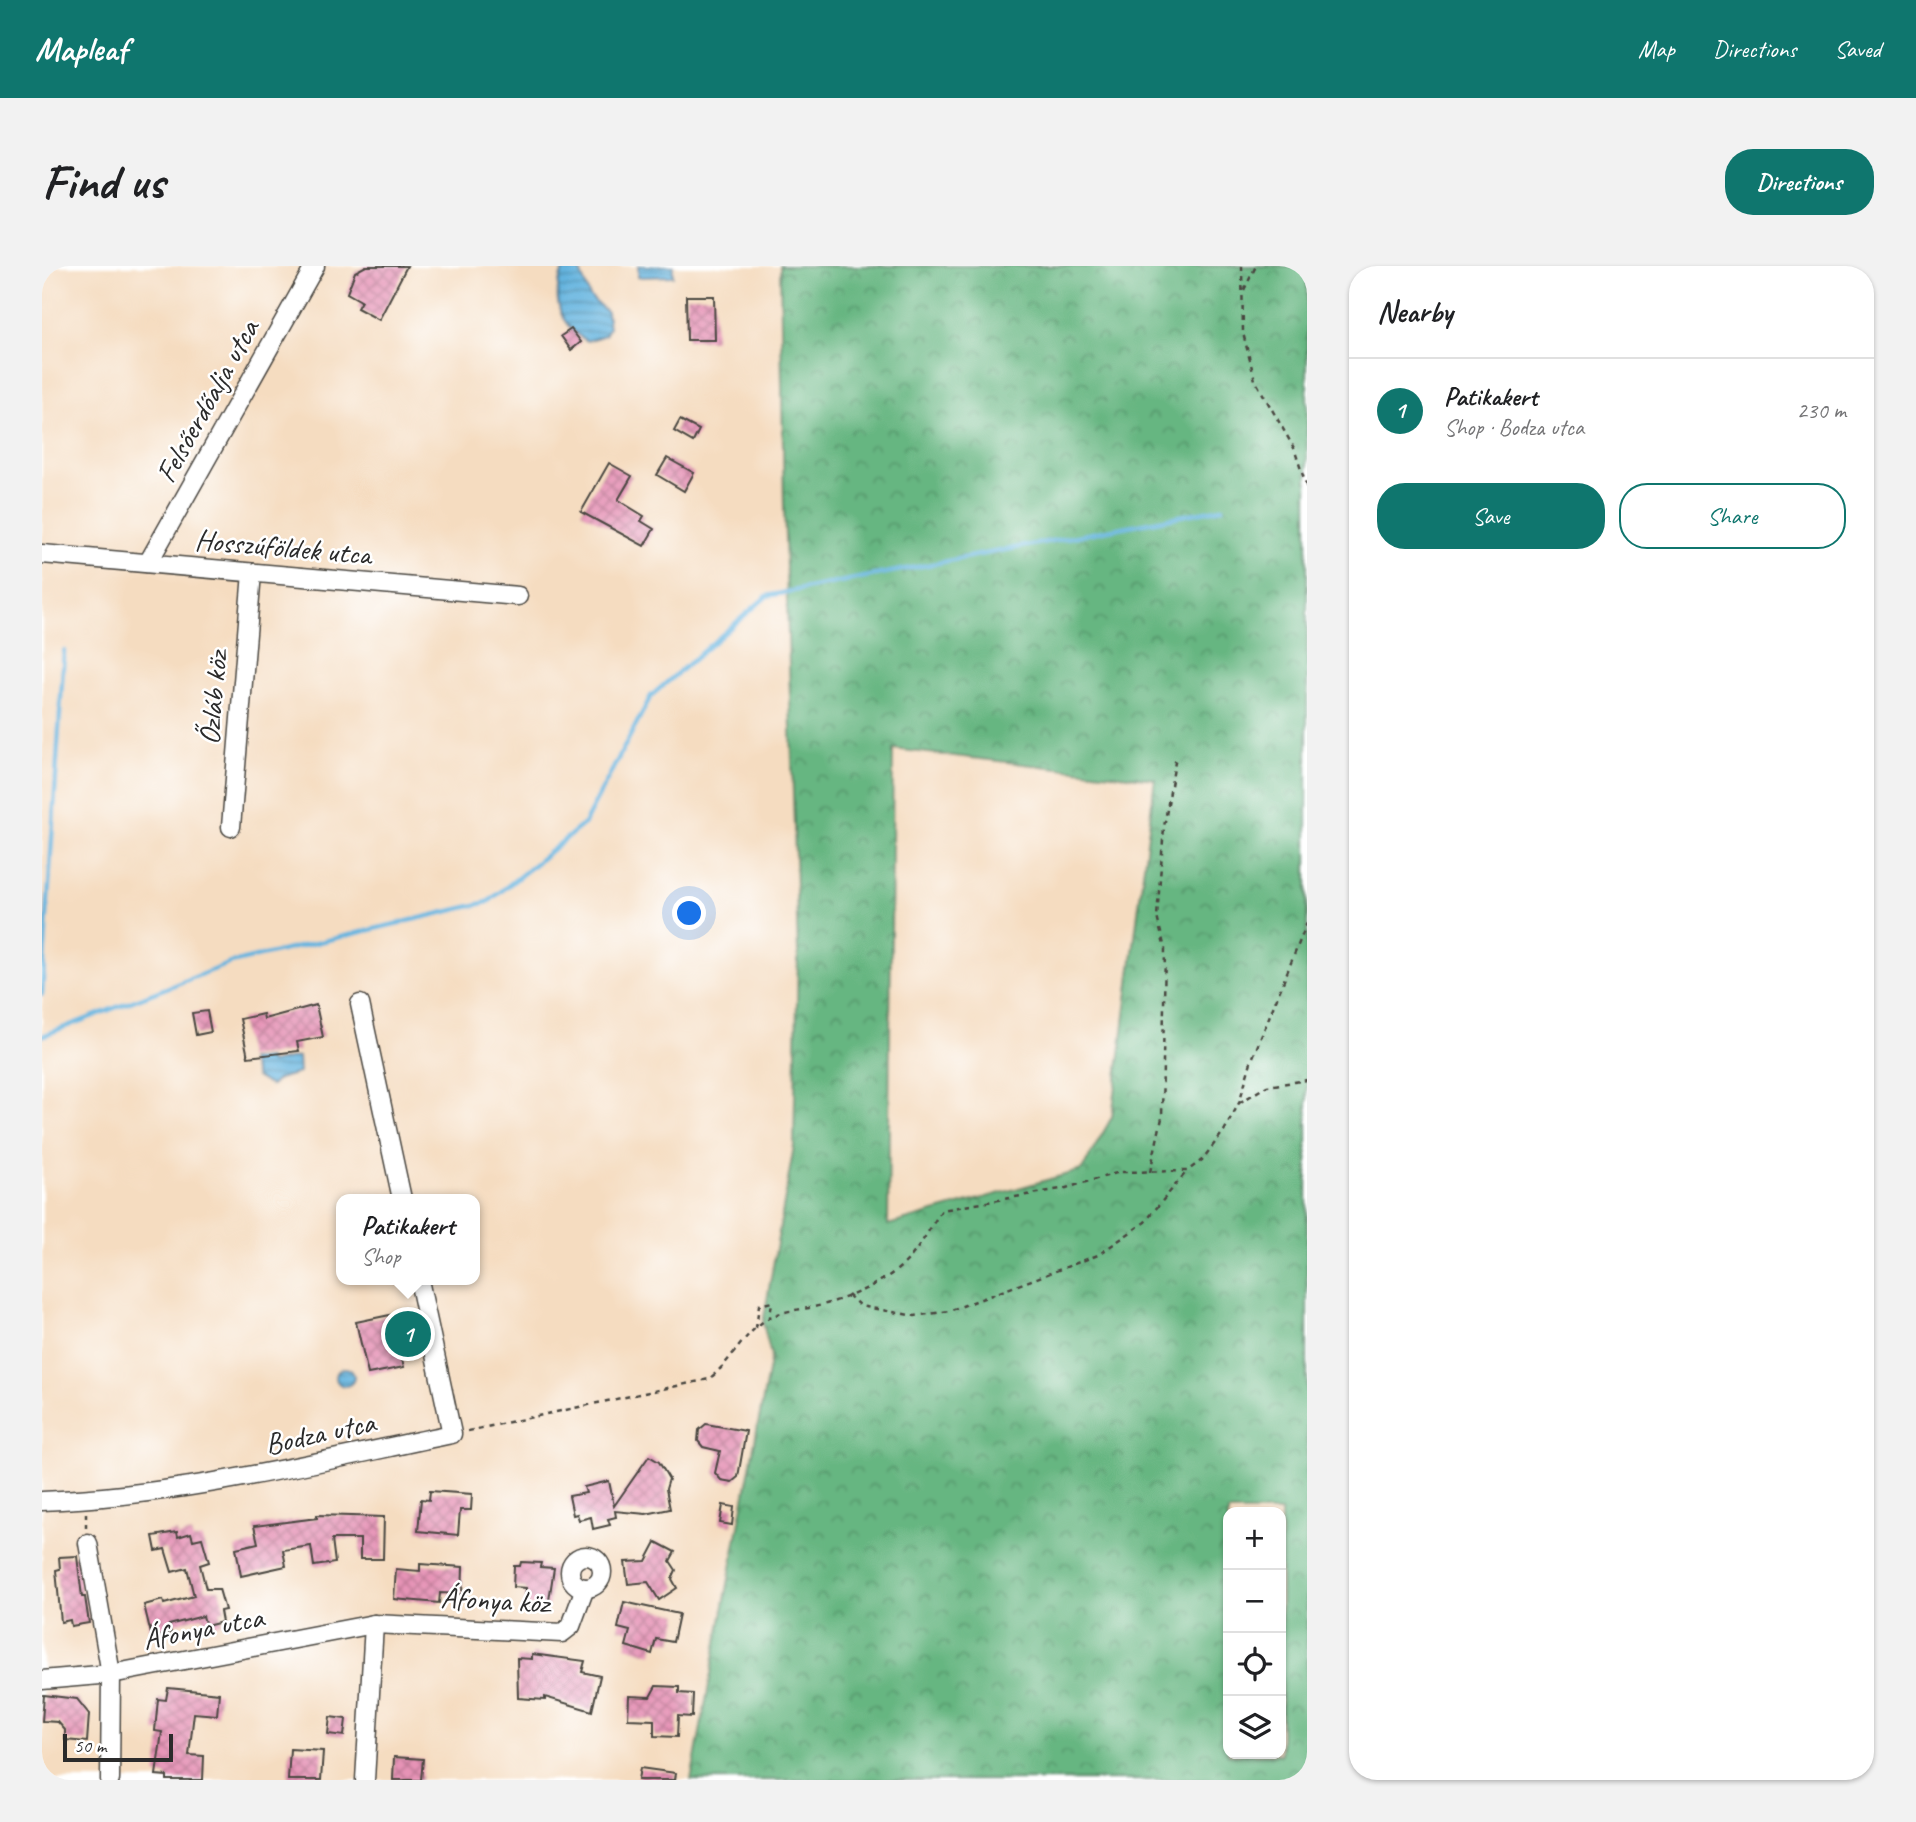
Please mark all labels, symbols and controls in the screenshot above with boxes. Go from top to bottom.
text: Mapleaf [35,28,127,70]
text: Map [1638,34,1675,64]
text: Directions [1713,34,1796,64]
text: Saved [1834,34,1881,64]
button: Directions [1725,149,1874,215]
text: Find us [42,151,164,213]
text: Nearby [1377,293,1453,331]
street label: Felsőerdőalja utca [147,311,268,489]
text: Patikakert [1444,380,1537,413]
text: 1 [1395,396,1405,425]
text: 230 m [1797,396,1846,425]
text: Shop · Bodza utca [1444,413,1584,442]
button: Save [1377,483,1605,549]
button: Share [1619,483,1846,549]
street label: Hosszúföldek utca [193,520,375,574]
street label: Őzláb köz [190,646,236,746]
your location [672,896,706,930]
popup [336,1194,480,1285]
text: Patikakert [361,1209,455,1242]
text: Shop [361,1242,400,1271]
pin: 1 [385,1308,431,1360]
street label: Bodza utca [262,1402,380,1463]
map controls [1223,1507,1286,1759]
button: + [1223,1507,1286,1570]
button: − [1223,1570,1286,1633]
street label: Áfonya köz [440,1578,554,1622]
street label: Áfonya utca [139,1597,268,1658]
button: locate [1223,1633,1286,1696]
button: layers [1223,1696,1286,1759]
scale bar [63,1731,173,1763]
text: 50 m [74,1734,106,1758]

